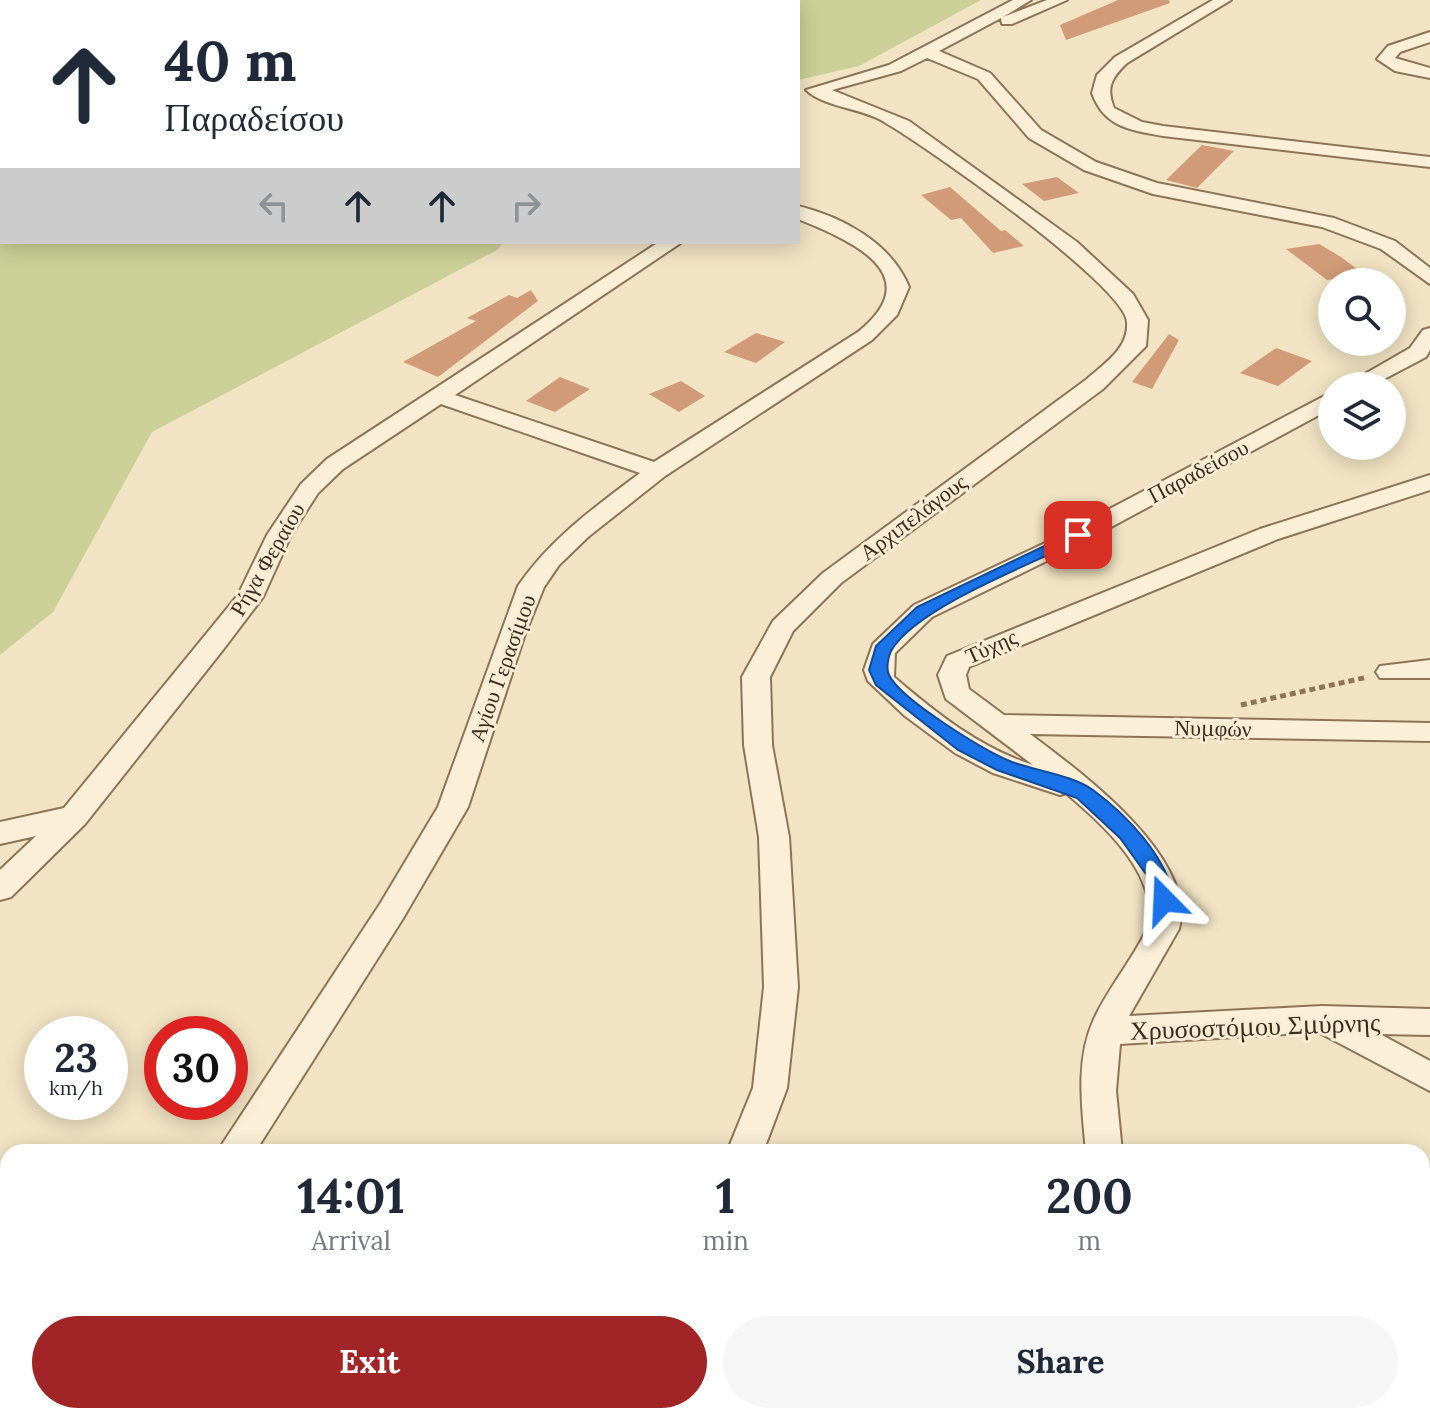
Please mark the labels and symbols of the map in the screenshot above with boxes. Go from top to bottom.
street label: Παραδείσου [1143,433,1253,509]
street label: Αρχιπελάγους [854,467,972,566]
street label: Ρήγα Φεραίου [223,497,311,621]
pin [1044,501,1112,569]
street label: Αγίου Γερασίμου [462,590,542,745]
street label: Τύχης [961,622,1021,670]
street label: Νυμφών [1174,713,1252,743]
position arrow [1122,858,1206,942]
street label: Χρυσοστόμου Σμύρνης [1129,1005,1381,1047]
speed limit sign: 30 [144,1016,248,1120]

